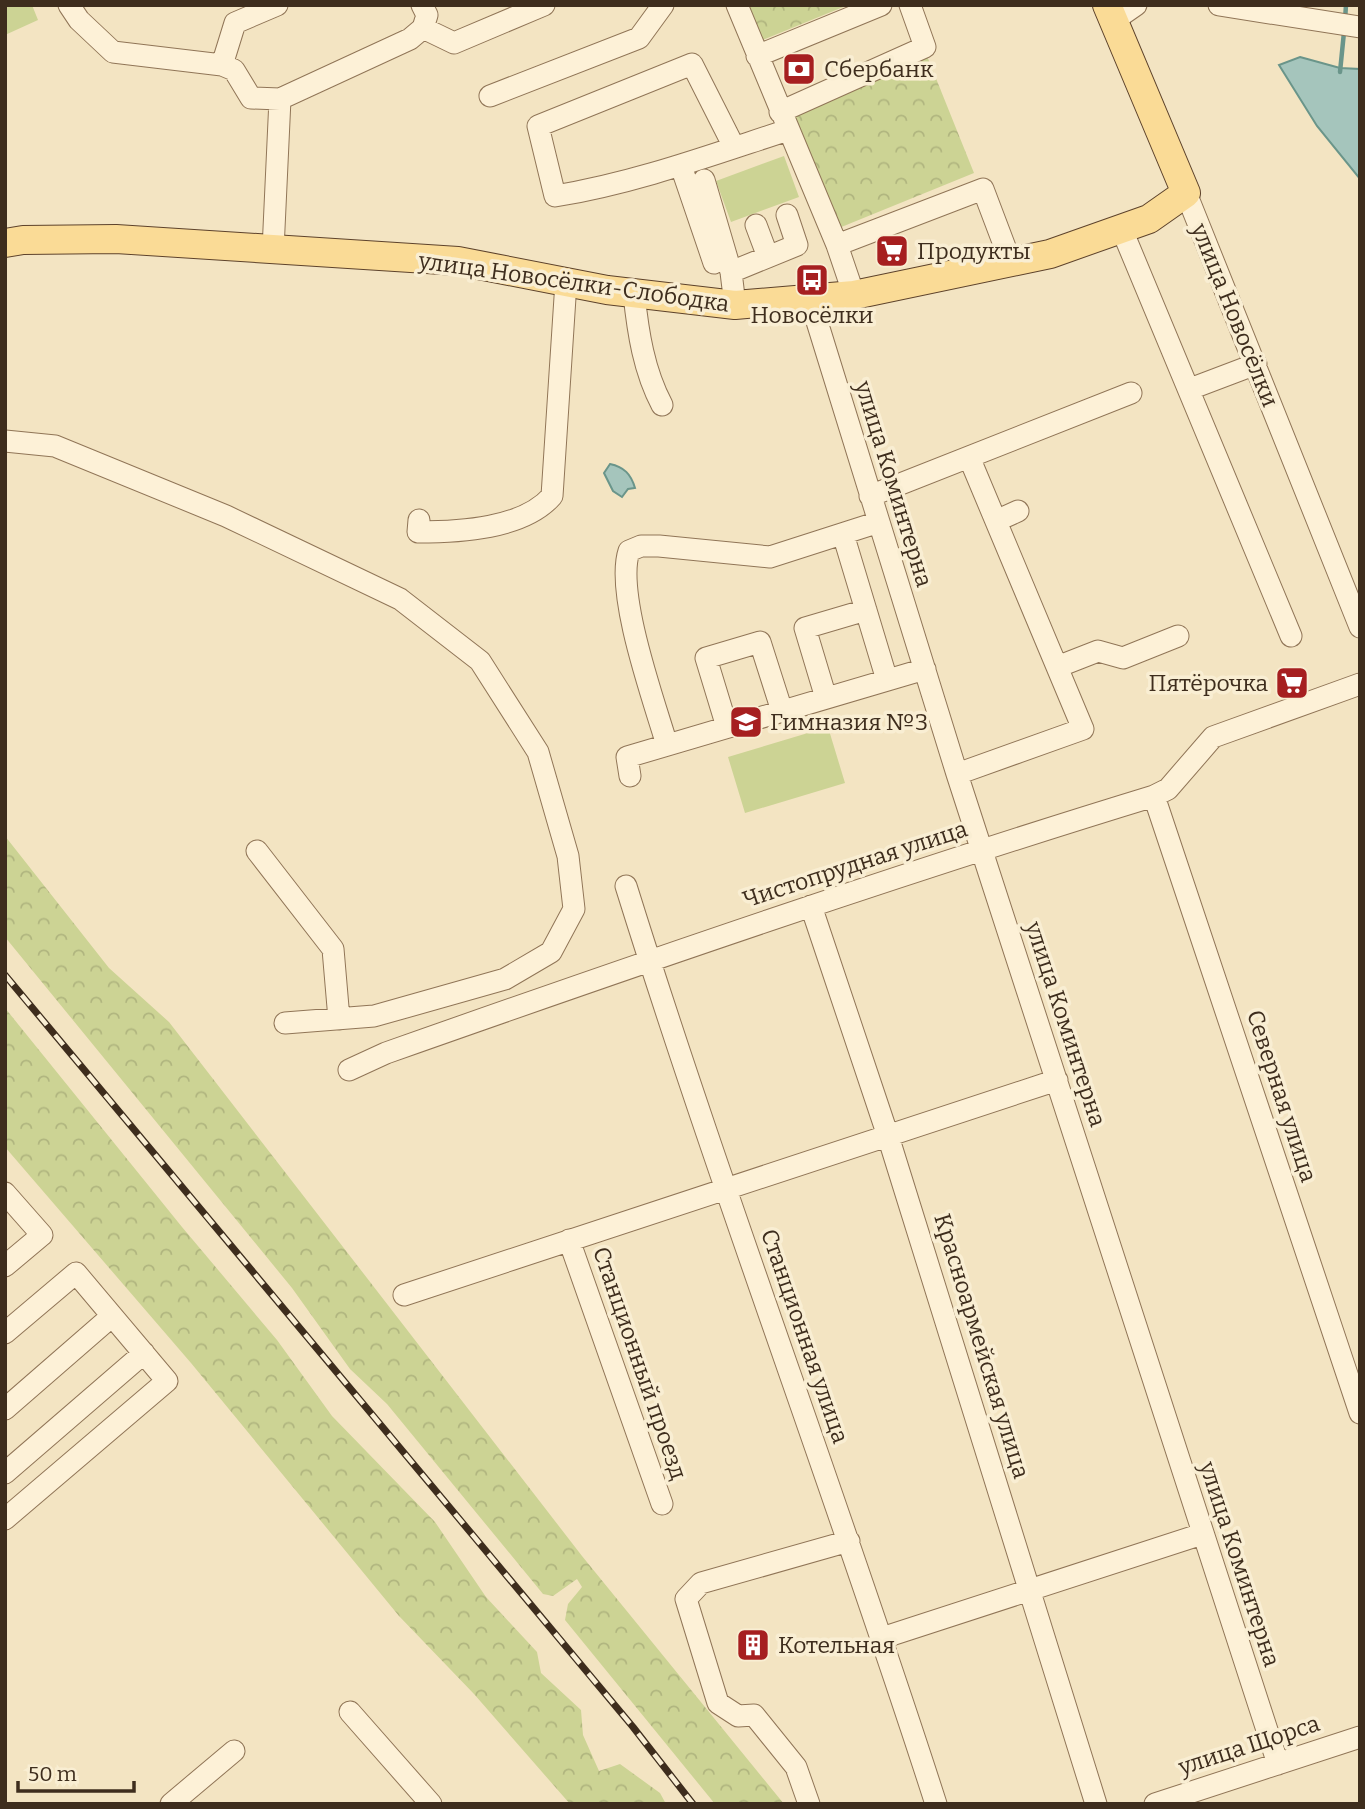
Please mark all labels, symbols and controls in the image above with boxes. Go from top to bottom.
bank icon: Сбербанк [780,50,818,88]
place label: Сбербанк [824,55,934,83]
street label: улица Новосёлки [1185,218,1285,411]
supermarket icon: Продукты [873,232,911,270]
place label: Продукты [917,237,1030,265]
street label: улица Новосёлки-Слободка [416,246,732,318]
bus stop icon: Новосёлки [793,261,831,299]
place label: Новосёлки [751,301,873,329]
street label: улица Коминтерна [849,377,939,591]
supermarket icon: Пятёрочка [1273,664,1311,702]
place label: Пятёрочка [1148,669,1268,697]
school or university icon: Гимназия №3 [727,703,765,741]
place label: Гимназия №3 [770,708,928,736]
street label: Чистопрудная улица [739,814,971,914]
street label: улица Коминтерна [1019,917,1112,1130]
street label: Северная улица [1241,1007,1323,1186]
street label: Красноармейская улица [928,1210,1036,1482]
street label: Станционная улица [755,1225,855,1447]
street label: Станционный проезд [587,1243,693,1483]
street label: улица Коминтерна [1193,1457,1286,1670]
building icon: Котельная [734,1626,772,1664]
place label: Котельная [778,1631,895,1659]
street label: улица Щорса [1174,1709,1323,1781]
scale bar [18,1750,133,1794]
text: 50 m [28,1761,77,1787]

